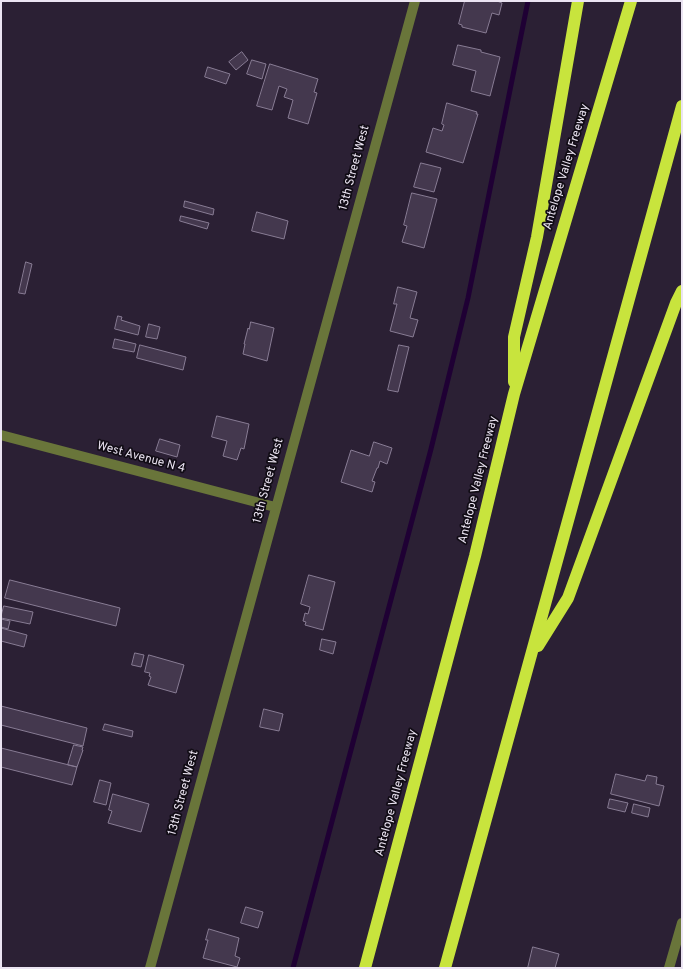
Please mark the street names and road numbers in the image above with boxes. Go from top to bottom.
street label: Antelope Valley Freeway [541,102,593,232]
street label: 13th Street West [337,124,373,212]
street label: Antelope Valley Freeway [456,415,502,545]
street label: 13th Street West [251,437,287,525]
street label: West Avenue N 4 [95,439,187,477]
street label: Antelope Valley Freeway [373,728,421,858]
street label: 13th Street West [166,749,202,837]

